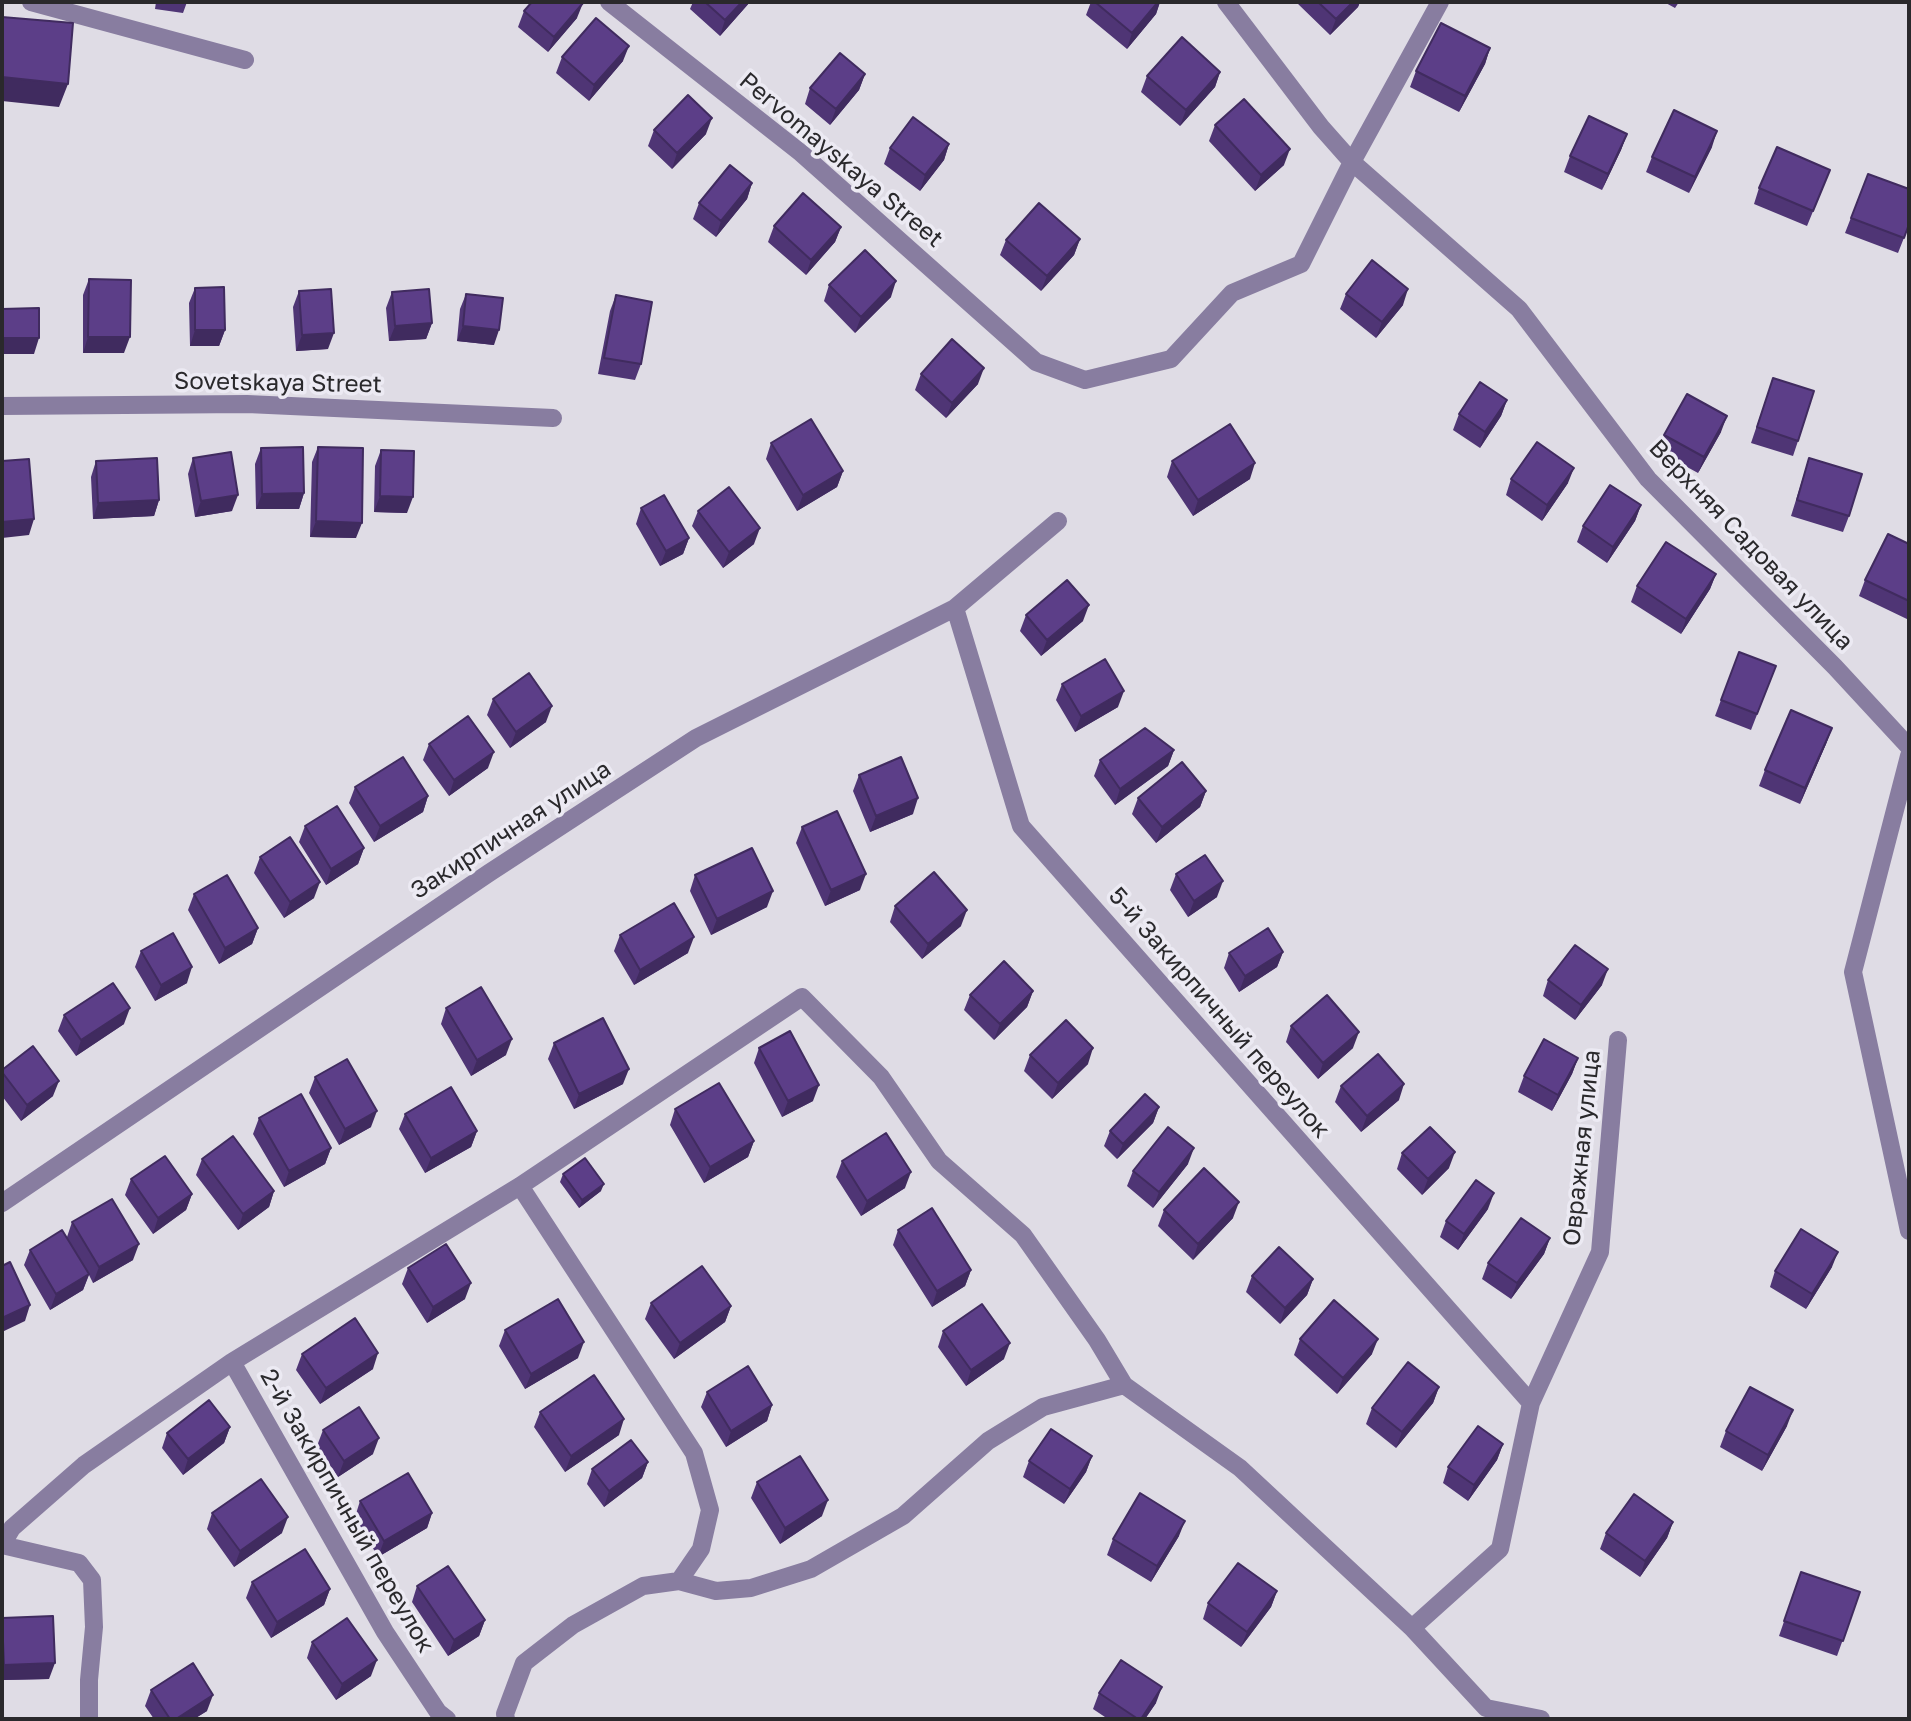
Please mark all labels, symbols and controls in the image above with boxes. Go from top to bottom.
street label: Pervomayskaya Street [733,66,949,254]
street label: Sovetskaya Street [174,367,382,399]
street label: Верхняя Садовая улица [1643,434,1859,656]
street label: Закирпичная улица [406,755,616,905]
street label: 5-й Закирпичный переулок [1102,882,1336,1144]
street label: Овражная улица [1557,1049,1607,1247]
street label: 2-й Закирпичный переулок [254,1364,440,1658]

